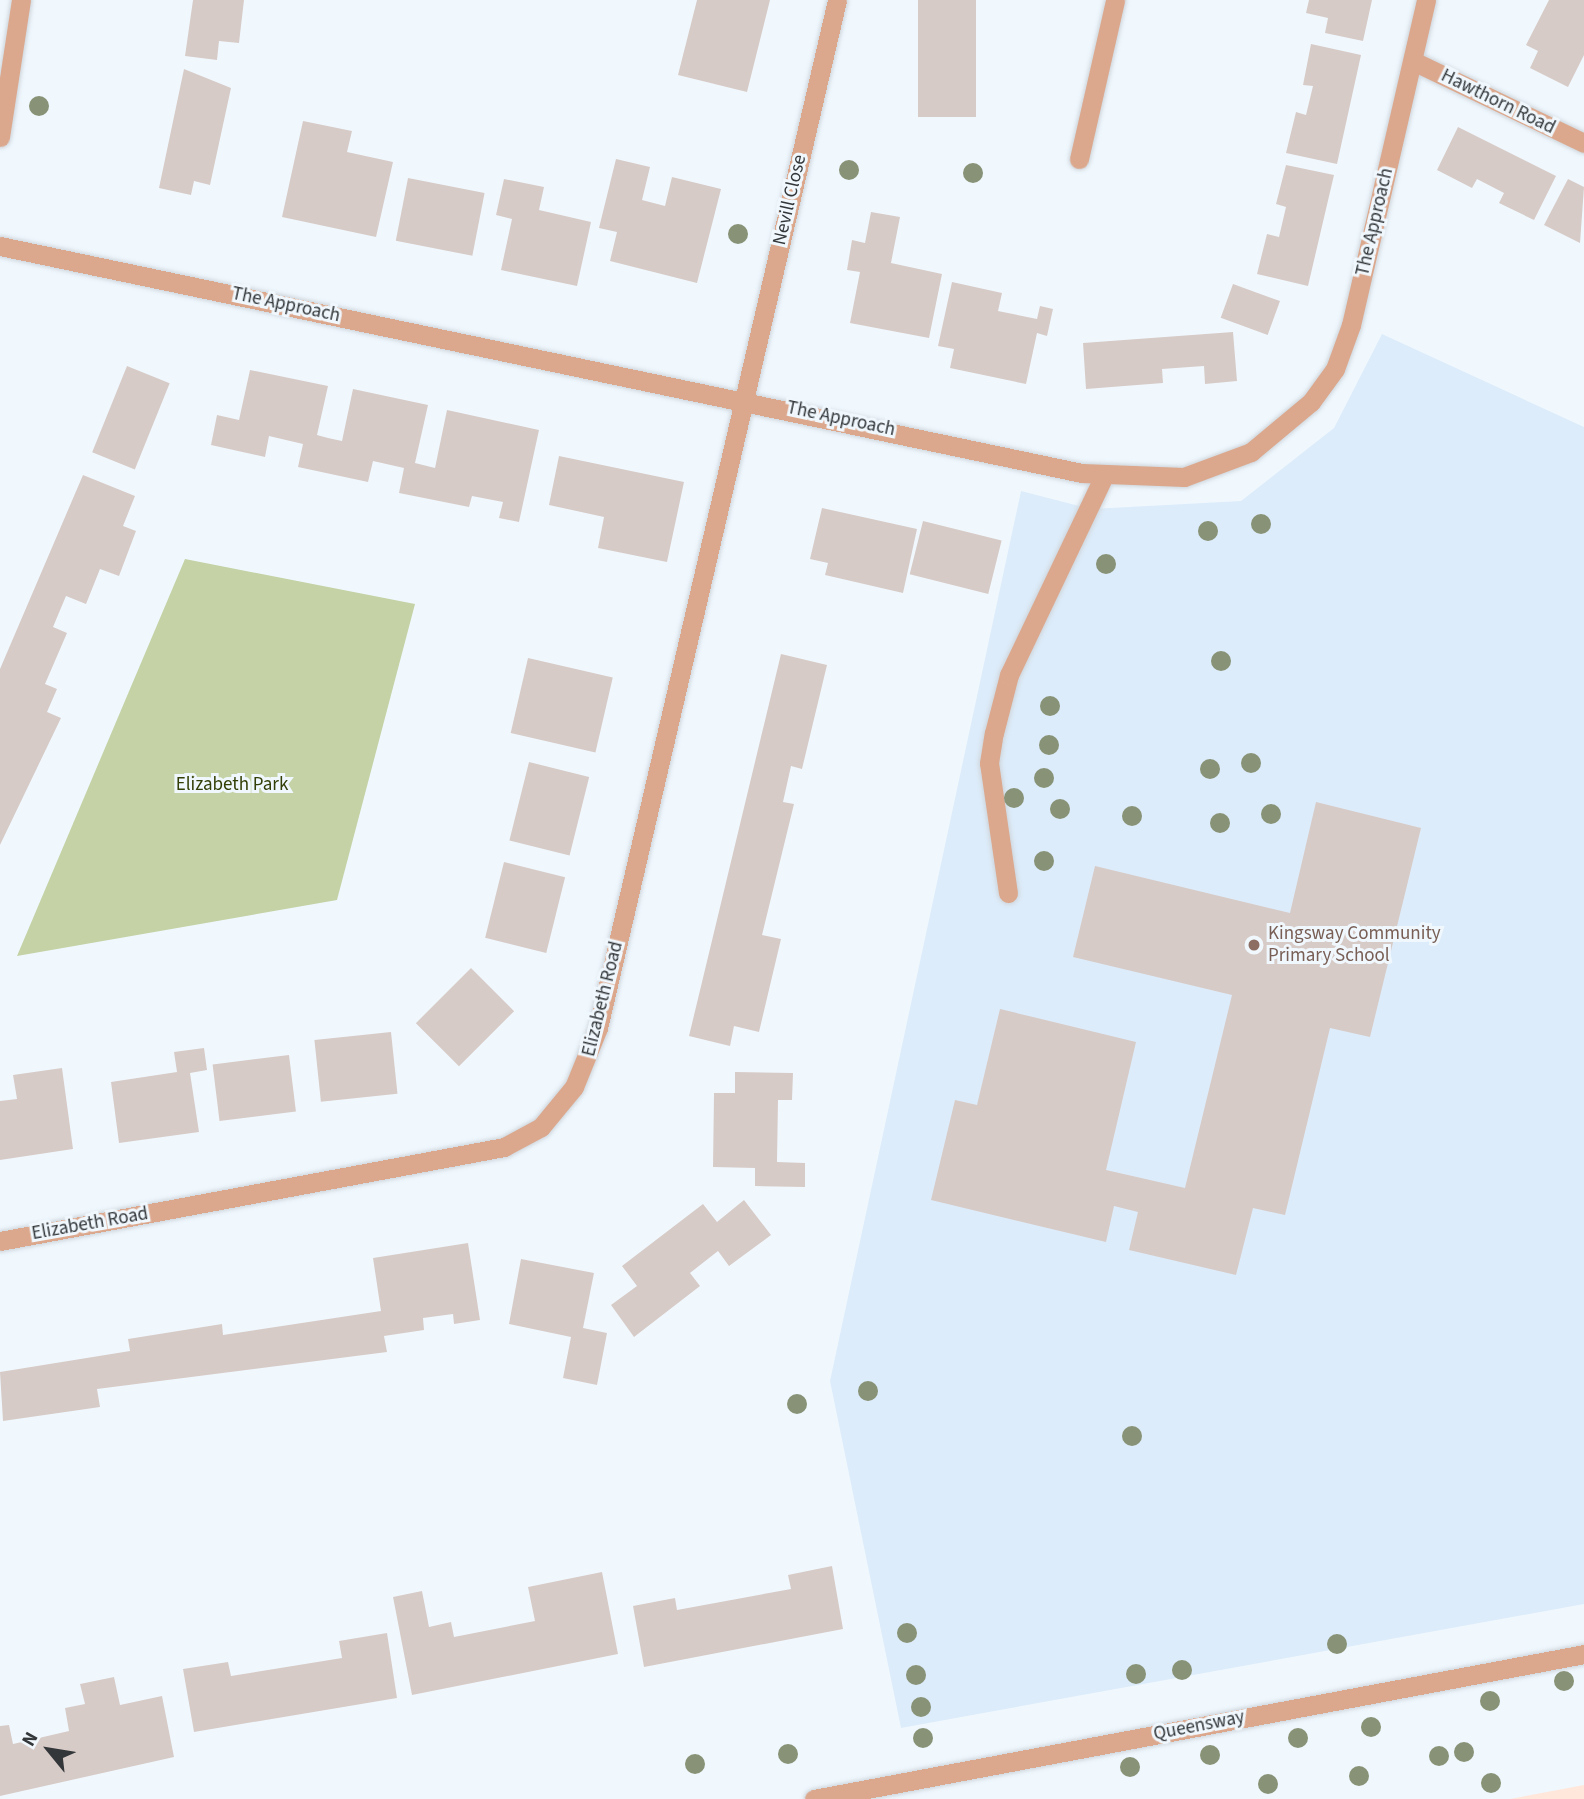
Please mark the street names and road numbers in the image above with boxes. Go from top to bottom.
street label: Hawthorn Road [1437,65,1559,139]
street label: Nevill Close [769,153,811,247]
street label: The Approach [1352,166,1398,278]
street label: The Approach [230,282,342,328]
street label: The Approach [785,396,897,442]
street label: Elizabeth Road [578,939,628,1059]
street label: Elizabeth Road [30,1203,150,1245]
street label: Queensway [1152,1706,1246,1746]

